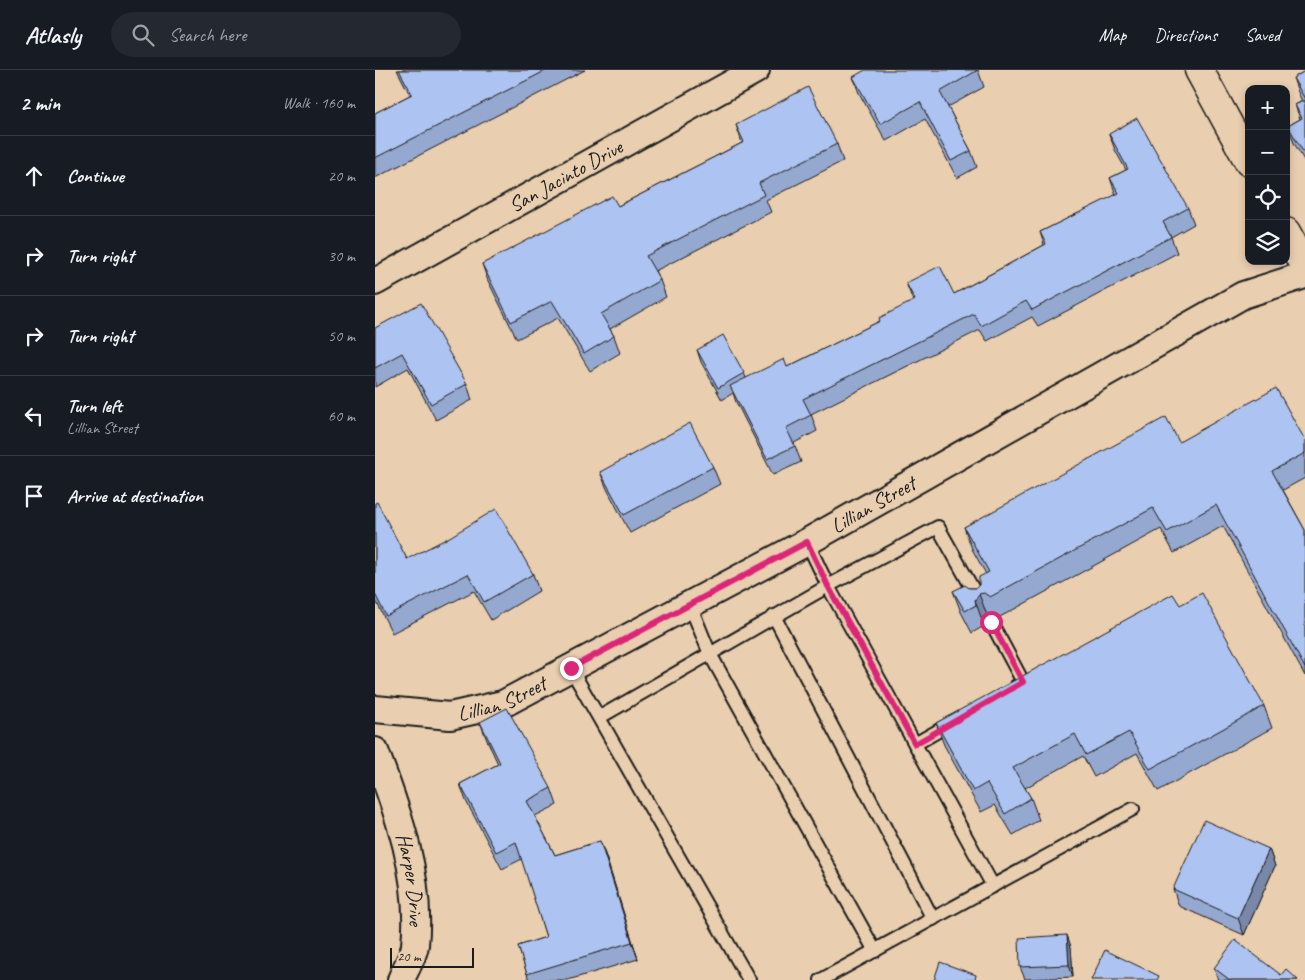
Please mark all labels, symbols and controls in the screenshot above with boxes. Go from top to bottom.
search box [111,12,461,57]
text: Atlasly [25,20,81,50]
icon: search [129,21,157,49]
text: Search here [169,23,246,47]
text: Map [1099,24,1126,46]
text: Directions [1154,24,1217,46]
text: Saved [1245,24,1280,46]
map controls [1245,85,1290,265]
button: + [1245,85,1290,130]
text: 2 min [20,90,60,116]
text: Walk · 160 m [283,93,355,113]
button: − [1245,130,1290,175]
street label: San Jacinto Drive [504,133,628,218]
icon: ahead [20,162,48,190]
text: Continue [67,164,124,188]
text: 20 m [328,166,355,186]
button: locate [1245,175,1290,220]
button: layers [1245,220,1290,265]
icon: right [20,242,48,270]
text: Turn right [67,244,134,268]
text: 30 m [328,246,355,266]
icon: right [20,322,48,350]
text: Turn right [67,324,134,348]
text: 50 m [328,326,355,346]
text: Turn left [67,394,122,418]
icon: left [20,402,48,430]
text: 60 m [328,406,355,426]
text: Lillian Street [67,418,138,438]
street label: Lillian Street [826,469,923,539]
icon: arrive [20,482,48,510]
text: Arrive at destination [67,484,203,508]
route start [980,611,1003,634]
route end [560,657,583,680]
street label: Lillian Street [455,669,553,727]
street label: Harper Drive [391,830,429,928]
scale bar [390,945,474,968]
text: 20 m [397,948,421,965]

